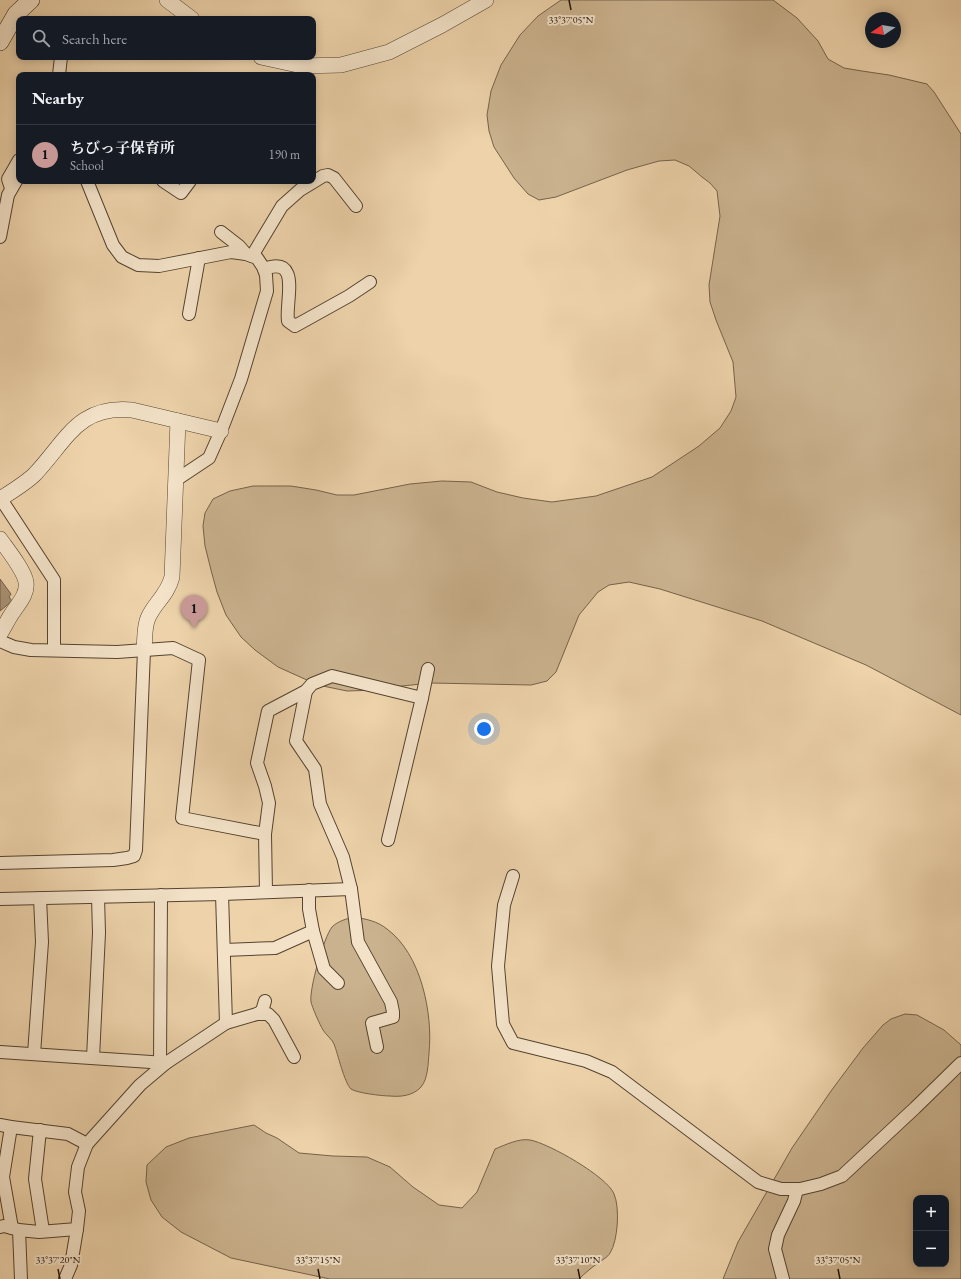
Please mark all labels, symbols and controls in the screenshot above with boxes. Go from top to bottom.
north arrow [865,12,901,48]
text: 33°37'05"N [549,13,594,26]
search box [16,16,316,60]
icon: search [30,27,52,49]
text: Search here [62,29,127,48]
text: Nearby [32,87,84,109]
text: ちびっ子保育所 [70,138,175,157]
text: 1 [42,146,48,163]
text: 190 m [269,146,300,163]
text: School [70,157,104,174]
pin: 1 [181,595,207,628]
your location [474,719,494,739]
map controls [913,1195,949,1267]
button: + [913,1195,949,1231]
button: − [913,1231,949,1267]
text: 33°37'20"N [36,1253,81,1266]
text: 33°37'15"N [296,1253,341,1266]
text: 33°37'10"N [556,1253,601,1266]
text: 33°37'05"N [816,1253,861,1266]

